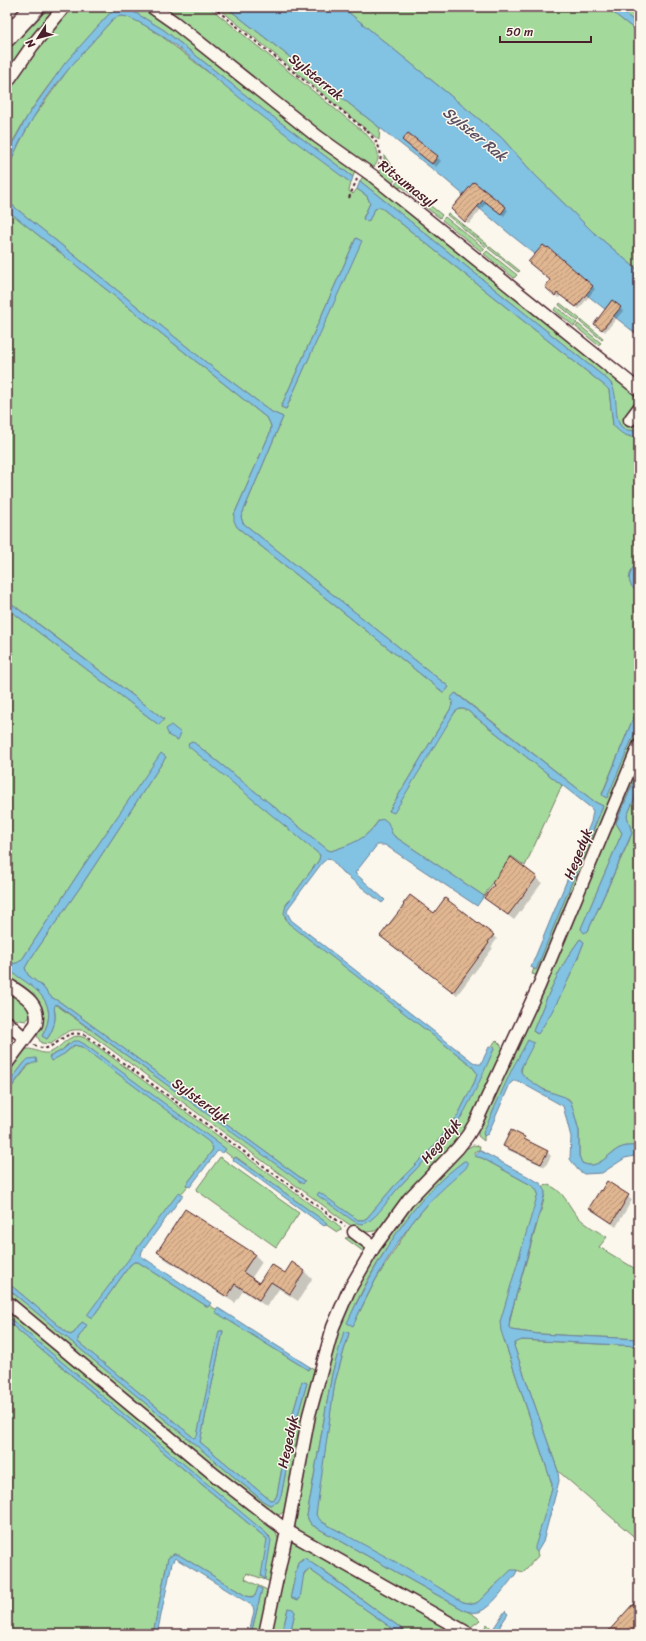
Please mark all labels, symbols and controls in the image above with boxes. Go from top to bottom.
north arrow [18,18,58,58]
scale bar [500,18,591,44]
text: 50 m [506,21,533,43]
text: N [20,35,41,53]
street label: Sylsterrak [283,47,350,108]
water label: Sylster Rak [437,100,514,169]
street label: Ritsumasyl [373,153,442,215]
street label: Hegedyk [556,824,600,883]
street label: Sylsterdyk [167,1071,236,1131]
street label: Hegedyk [414,1112,468,1169]
street label: Hegedyk [270,1413,306,1471]

